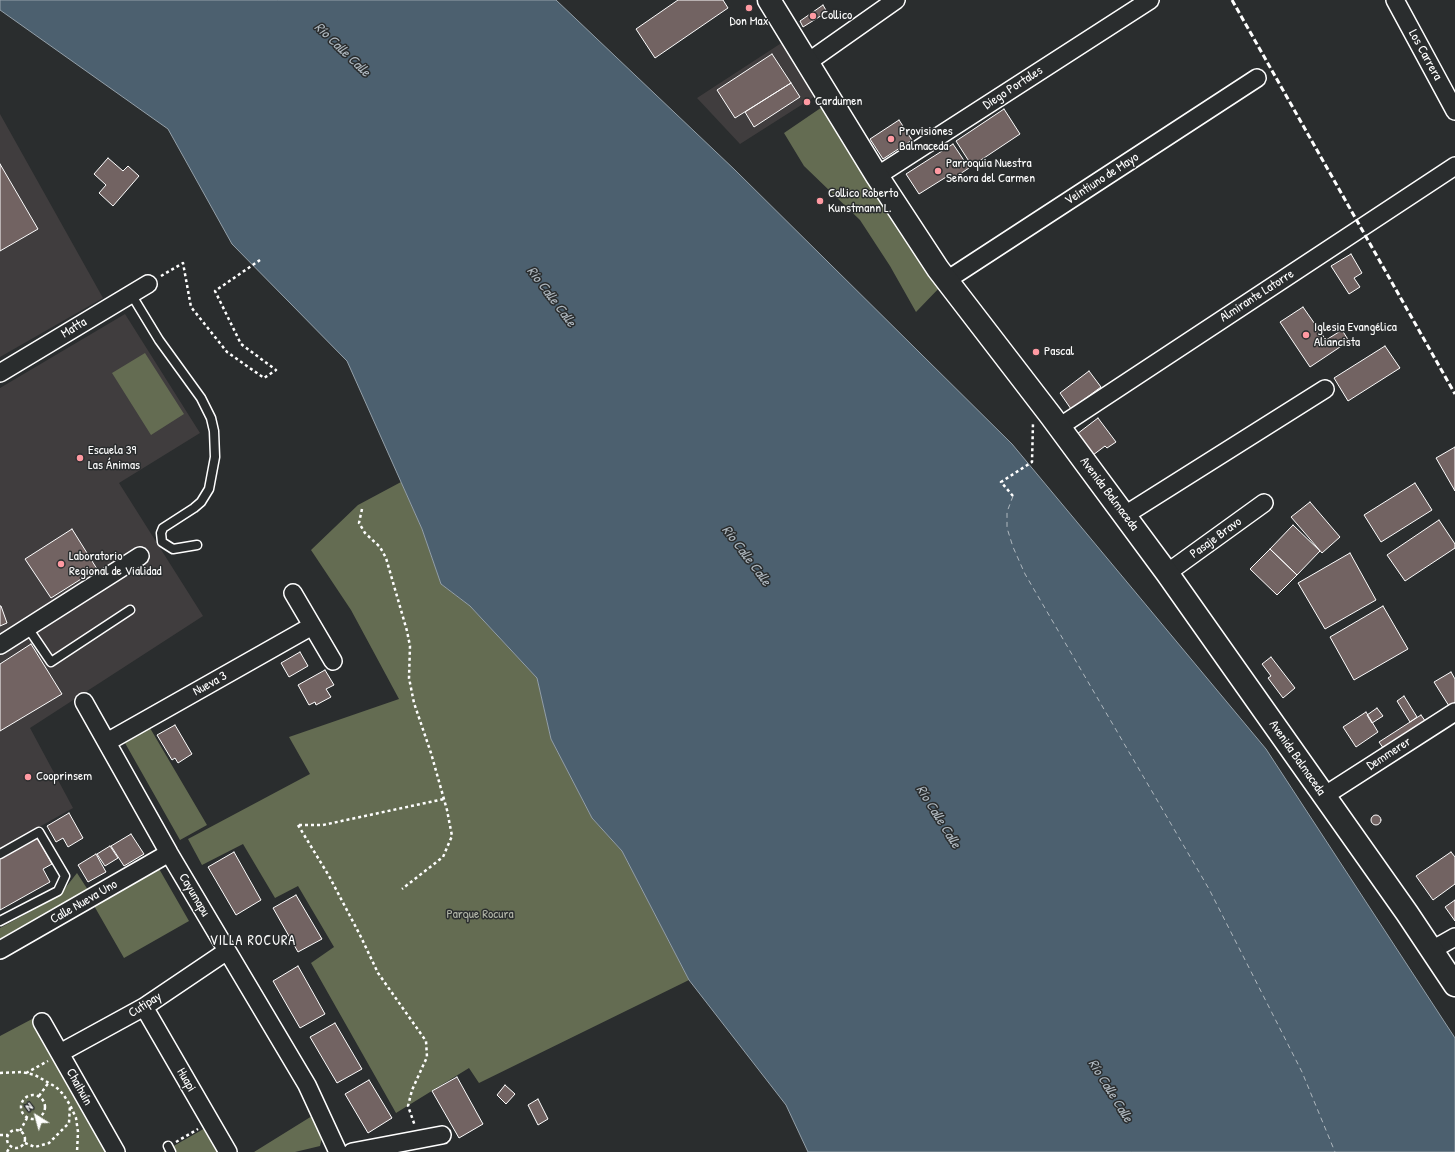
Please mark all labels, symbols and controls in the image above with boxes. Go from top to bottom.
marker: Don Max [744,3,754,13]
place label: Collico [821,8,852,24]
marker: Collico [808,11,818,21]
place label: Don Max [730,14,768,30]
water label: Río Calle Calle [311,19,373,81]
street label: Los Carrera [1405,27,1445,83]
street label: Diego Portales [980,63,1046,113]
place label: Cardumen [815,94,862,110]
marker: Cardumen [802,97,812,107]
place label: Provisiones Balmaceda [899,124,953,155]
marker: Provisiones Balmaceda [886,134,896,144]
street label: Veintiuno de Mayo [1062,149,1142,209]
place label: Parroquia Nuestra Señora del Carmen [946,156,1035,187]
marker: Parroquia Nuestra Señora del Carmen [933,166,943,176]
place label: Collico Roberto Kunstmann L. [828,186,899,217]
marker: Collico Roberto Kunstmann L. [815,196,825,206]
water label: Río Calle Calle [523,264,579,330]
street label: Almirante Latorre [1217,266,1297,326]
street label: Matta [58,314,90,342]
place label: Iglesia Evangélica Aliancista [1314,320,1397,351]
marker: Iglesia Evangélica Aliancista [1301,330,1311,340]
place label: Pascal [1044,344,1074,360]
marker: Pascal [1031,347,1041,357]
place label: Escuela 39 Las Ánimas [88,443,140,474]
marker: Escuela 39 Las Ánimas [75,453,85,463]
street label: Avenida Balmaceda [1076,454,1142,534]
street label: Pasaje Bravo [1187,514,1245,562]
water label: Río Calle Calle [718,523,774,589]
place label: Laboratorio Regional de Vialidad [69,549,162,580]
marker: Laboratorio Regional de Vialidad [56,559,66,569]
street label: Nueva 3 [190,668,230,700]
street label: Avenida Balmaceda [1265,717,1329,799]
street label: Demmerer [1364,734,1414,774]
place label: Cooprinsem [36,769,92,785]
marker: Cooprinsem [23,772,33,782]
water label: Río Calle Calle [912,782,964,852]
street label: Cayumapu [175,871,213,919]
street label: Calle Nueva Uno [48,877,120,927]
park label: Parque Rocura [446,907,514,923]
district label: VILLA ROCURA [210,933,296,949]
street label: Cutipay [126,989,164,1021]
water label: Río Calle Calle [1084,1056,1136,1126]
street label: Huapi [173,1065,199,1095]
street label: Chaihuín [62,1066,96,1108]
north arrow [16,1096,56,1136]
text: N [22,1099,35,1114]

